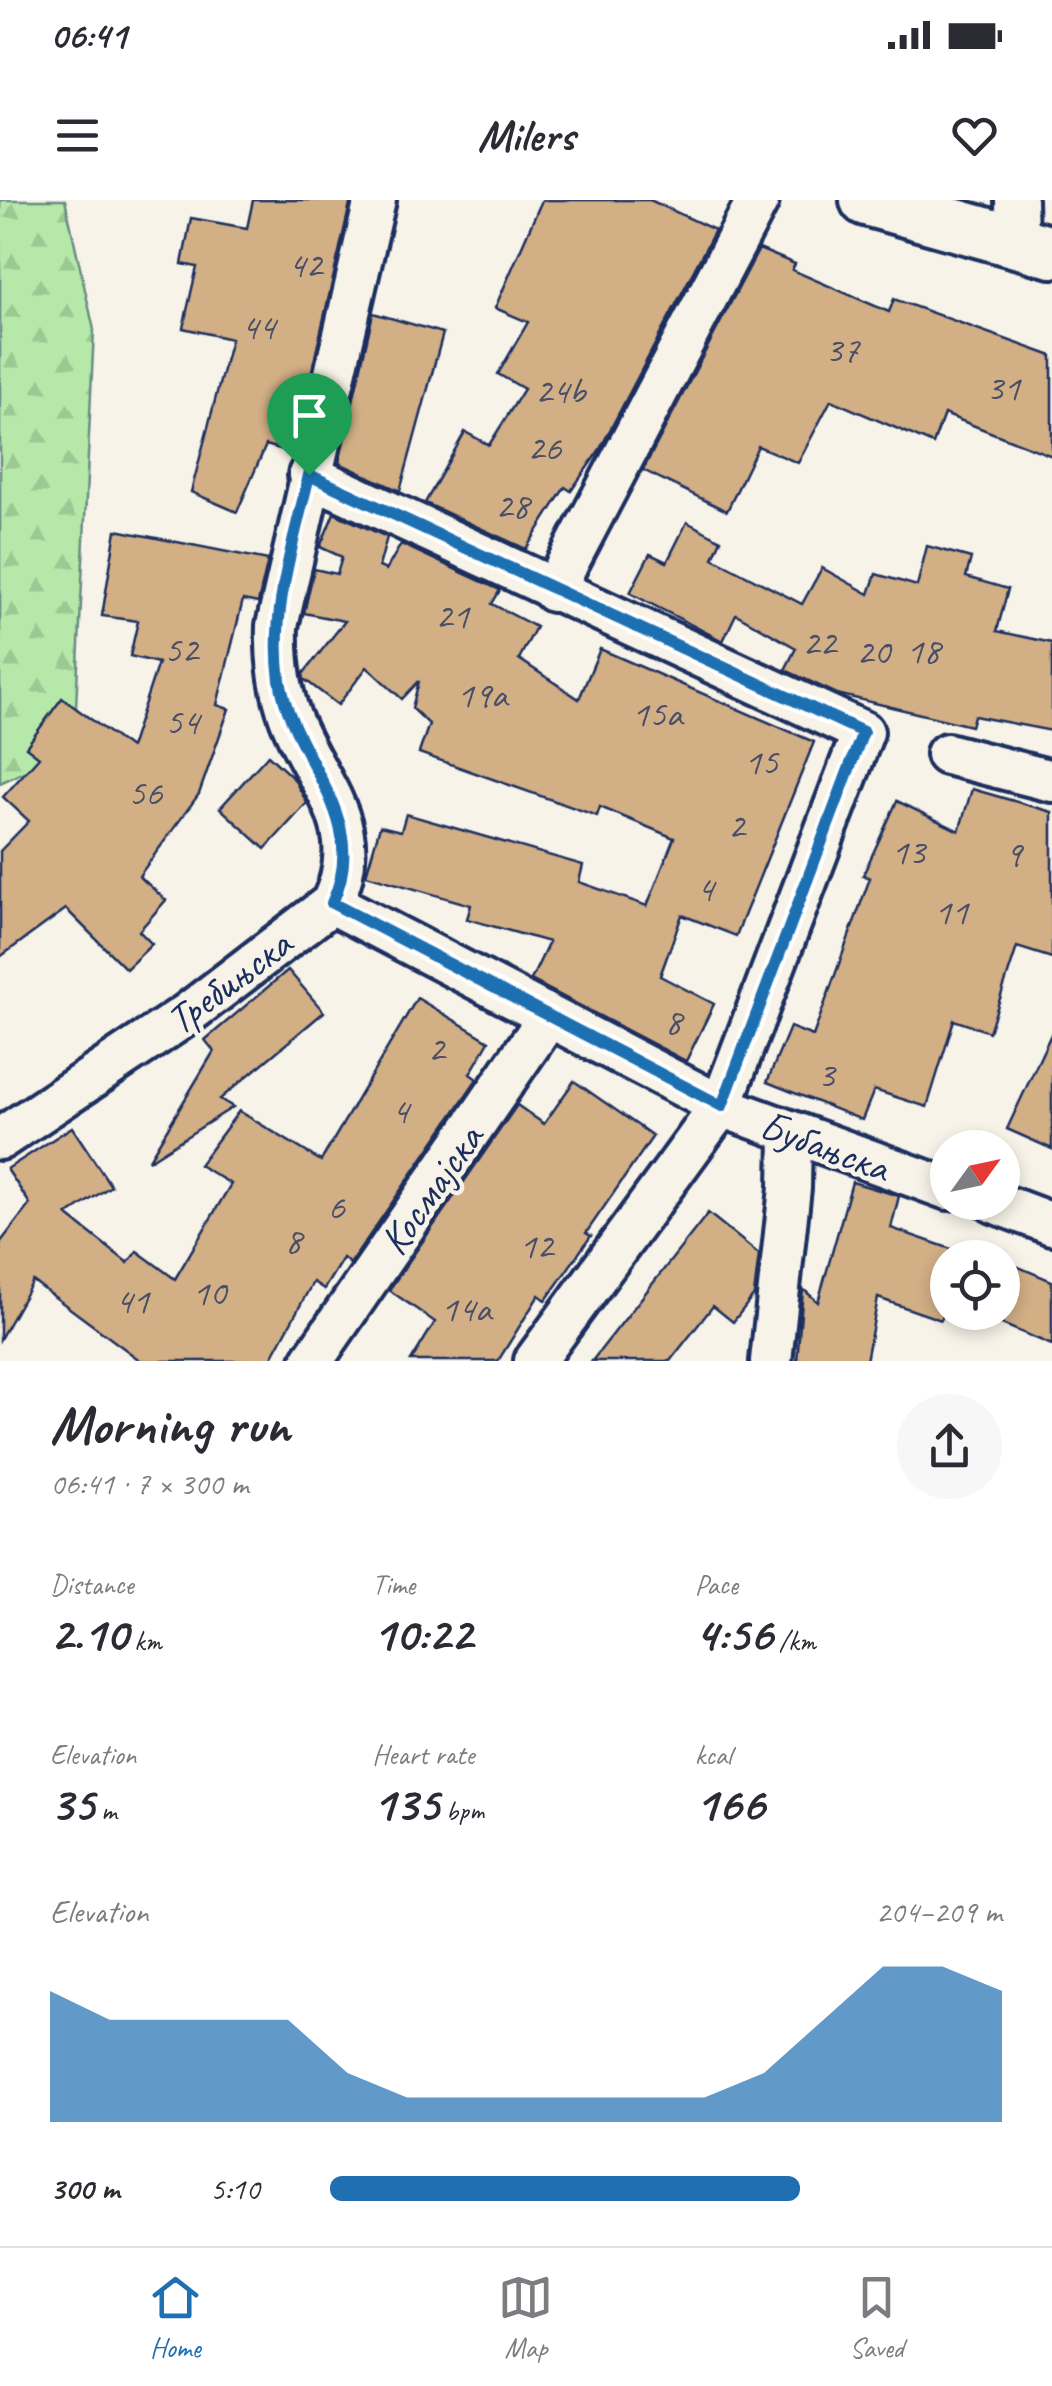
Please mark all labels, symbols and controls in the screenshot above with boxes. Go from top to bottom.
text: 06:41 [50,12,127,59]
text: Milers [477,107,575,164]
icon: menu [50,108,105,163]
icon: heart [947,108,1002,163]
house number: 42 [288,241,325,288]
house number: 44 [241,303,279,350]
house number: 37 [825,326,861,373]
house number: 31 [986,364,1022,411]
house number: 24b [535,367,588,414]
pin [267,373,352,476]
icon: arrive [282,388,337,443]
house number: 26 [527,424,563,471]
house number: 28 [495,482,533,529]
house number: 21 [435,592,471,639]
house number: 22 [802,619,839,666]
house number: 52 [164,626,201,673]
house number: 18 [906,627,944,674]
house number: 20 [856,628,893,675]
house number: 19a [457,671,510,718]
house number: 15a [632,690,685,737]
house number: 54 [165,698,203,745]
house number: 15 [744,738,780,785]
house number: 56 [128,769,164,816]
house number: 2 [727,802,747,849]
house number: 13 [891,828,928,875]
house number: 9 [1004,830,1024,877]
house number: 4 [696,865,717,912]
house number: 11 [934,888,970,935]
street label: Требињска [156,916,304,1047]
house number: 8 [664,998,685,1045]
house number: 2 [427,1025,447,1072]
house number: 3 [817,1051,837,1098]
house number: 4 [391,1087,412,1134]
street label: Бубањска [753,1099,899,1195]
street label: Космајска [367,1112,497,1265]
north arrow [930,1130,1020,1220]
map controls [930,1130,1020,1330]
house number: 6 [327,1183,346,1230]
house number: 8 [284,1217,305,1264]
house number: 12 [519,1222,556,1269]
button: locate [930,1240,1020,1330]
house number: 10 [192,1269,229,1316]
house number: 41 [115,1277,151,1324]
house number: 14a [441,1285,494,1332]
text: Morning run [50,1390,290,1460]
button: share [897,1394,1002,1499]
text: 06:41 · 7 × 300 m [50,1463,248,1504]
text: Distance [50,1567,134,1602]
text: Time [372,1567,415,1602]
text: Pace [695,1567,738,1602]
text: 2.10 [50,1602,127,1665]
text: 10:22 [372,1602,472,1665]
text: 4:56 [695,1602,772,1665]
text: km [127,1623,162,1658]
text: /km [772,1623,816,1658]
text: Elevation [50,1737,136,1772]
text: Heart rate [372,1737,474,1772]
text: kcal [695,1737,732,1772]
text: 35 [50,1772,94,1835]
text: 135 [372,1772,439,1835]
text: 166 [695,1772,764,1835]
text: m [94,1793,117,1828]
text: bpm [439,1793,484,1828]
text: Elevation [50,1891,148,1932]
text: 204–209 m [876,1891,1002,1932]
text: 300 m [50,2168,119,2209]
text: 5:10 [210,2168,260,2209]
tab: Home [148,2270,203,2365]
tab: Map [498,2270,553,2365]
tab: Saved [849,2270,904,2365]

